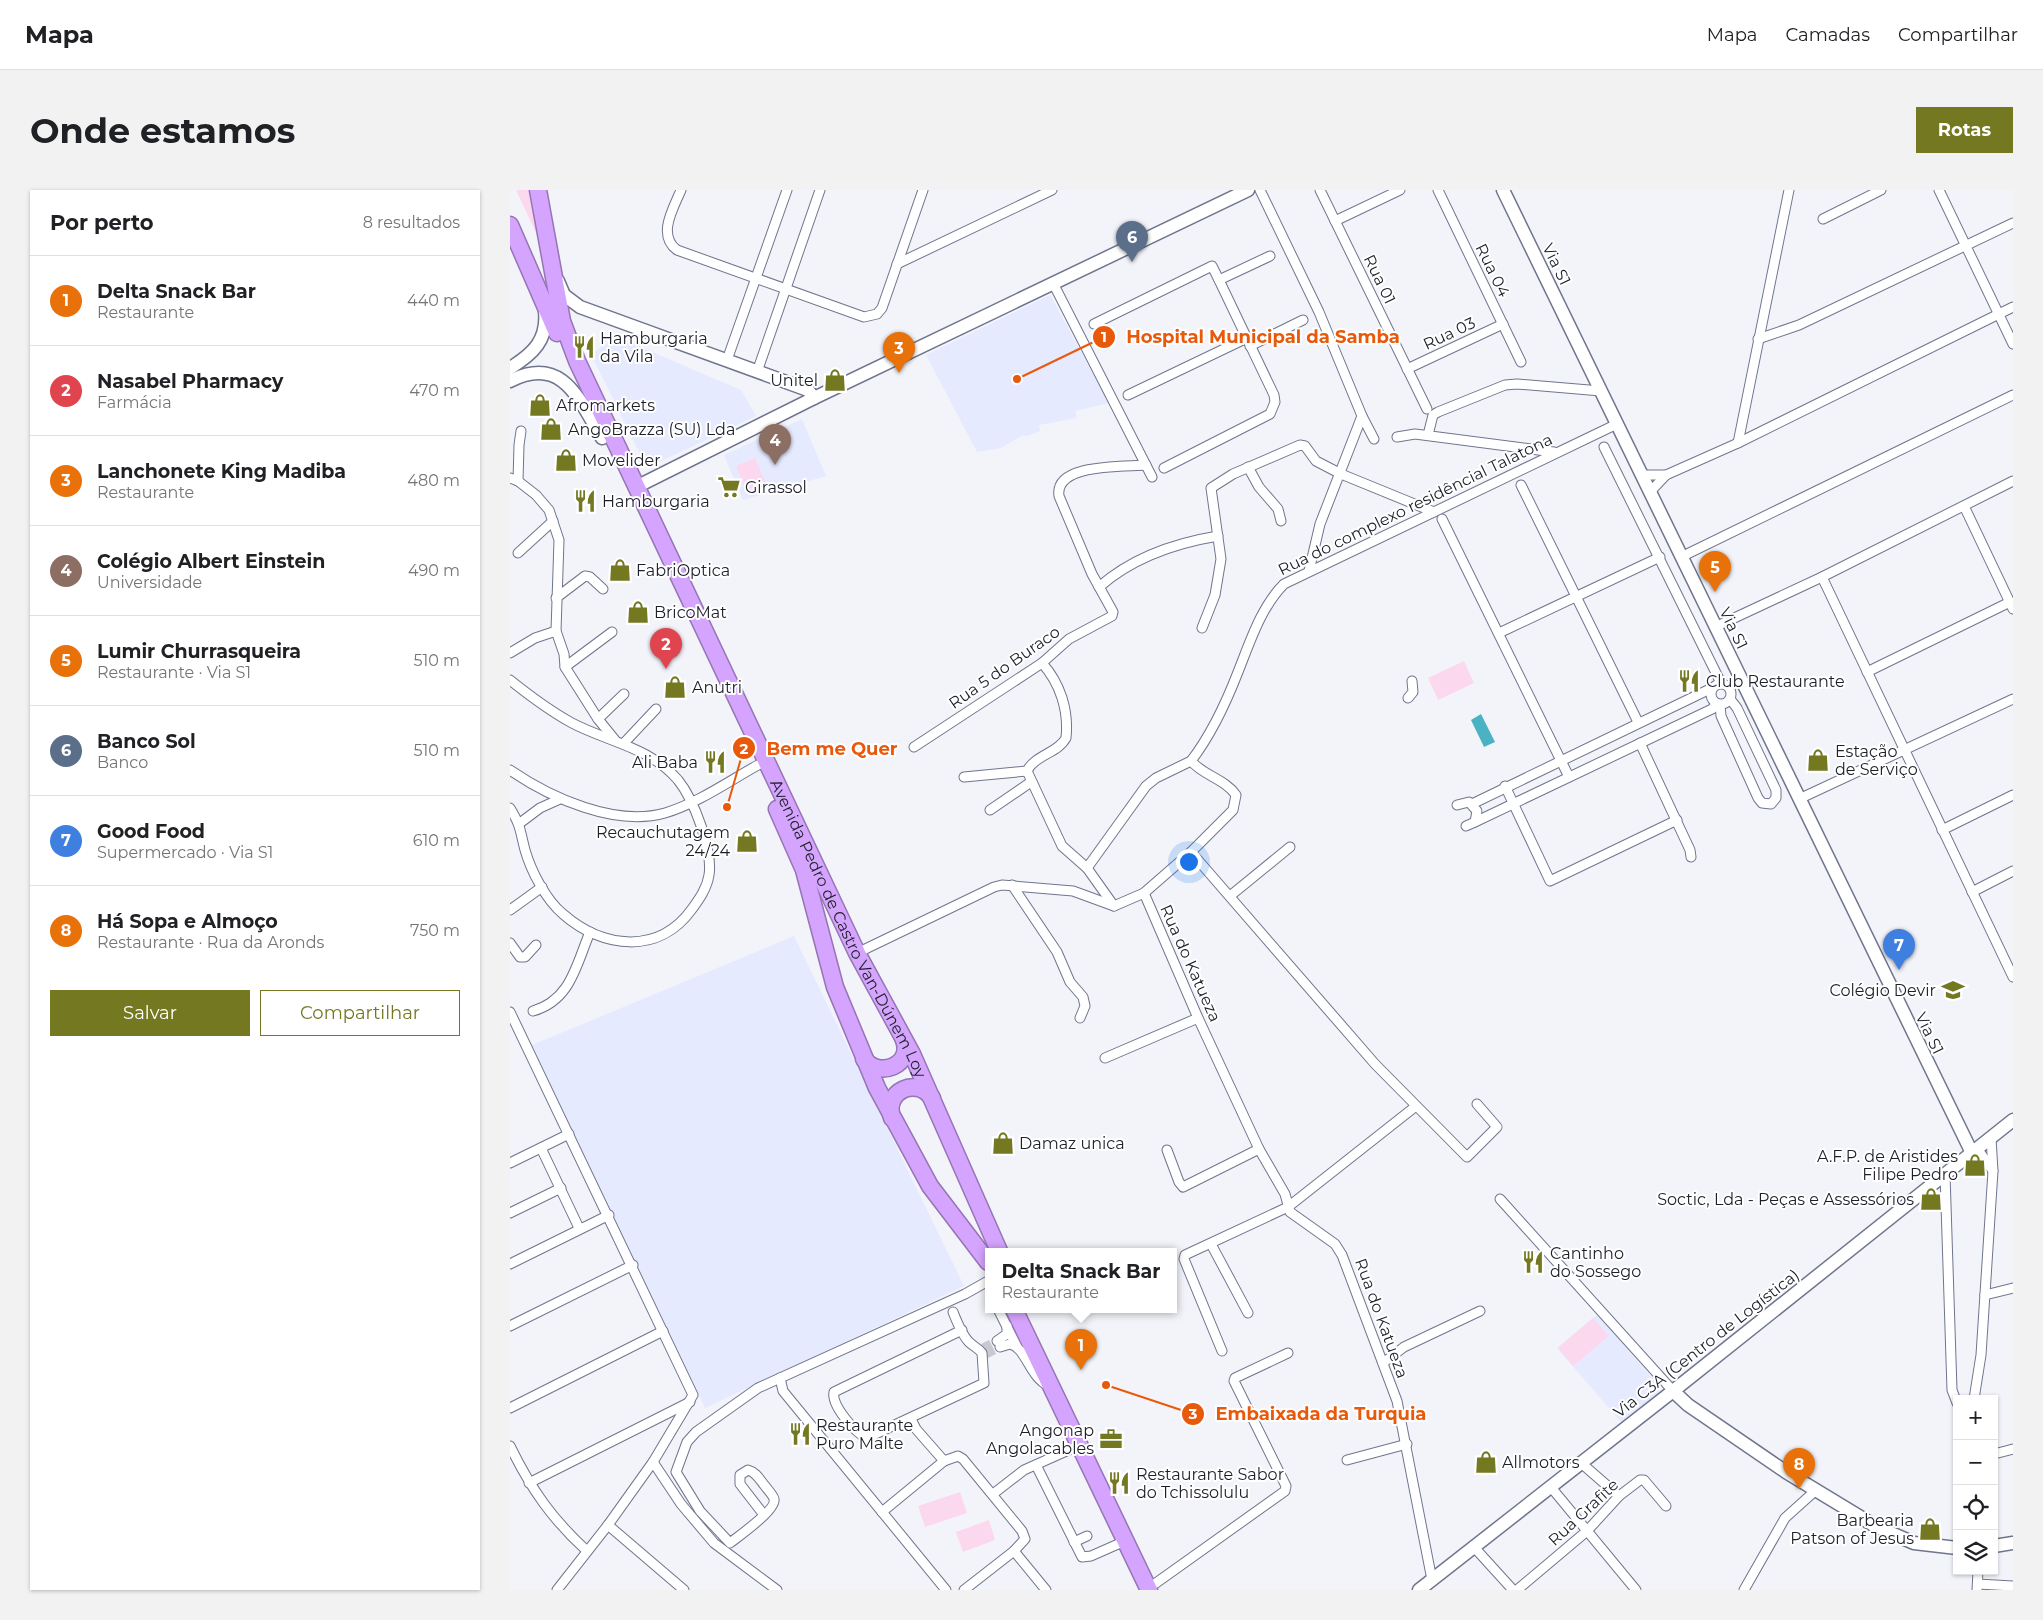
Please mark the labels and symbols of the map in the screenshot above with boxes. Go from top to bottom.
pin: 6 [1116,221,1148,262]
street label: Rua 04 [1471,240,1514,300]
street label: Via S1 [1538,240,1575,288]
street label: Rua 01 [1360,252,1400,307]
street label: Rua 03 [1420,313,1478,354]
callout: Hospital Municipal da Samba [1091,321,1410,354]
text: Hospital Municipal da Samba [1126,326,1400,348]
text: 1 [1101,327,1107,346]
place label: Hamburgaria da Vila [600,329,708,366]
pin: 3 [883,332,915,373]
restaurant icon: Hamburgaria da Vila [571,334,597,360]
shop icon: Unitel [822,367,848,393]
place label: Unitel [770,371,818,390]
shop icon: Afromarkets [527,392,553,418]
place label: Afromarkets [556,396,655,415]
shop icon: AngoBrazza (SU) Lda [538,416,564,442]
place label: AngoBrazza (SU) Lda [568,420,735,439]
pin: 4 [759,424,791,465]
street label: Rua do complexo residêncial Talatona [1275,430,1555,579]
shop icon: Movelider [553,447,579,473]
place label: Movelider [582,451,661,470]
supermarket icon: Girassol [716,474,742,500]
place label: Girassol [745,478,807,497]
restaurant icon: Hamburgaria [572,488,598,514]
place label: Hamburgaria [602,492,710,511]
pin: 5 [1699,551,1731,592]
shop icon: FabriOptica [607,557,633,583]
place label: FabriOptica [636,561,730,580]
shop icon: BricoMat [625,599,651,625]
place label: BricoMat [654,603,727,622]
street label: Via S1 [1715,604,1752,652]
street label: Rua 5 do Buraco [945,622,1063,713]
pin: 2 [650,628,682,669]
restaurant icon: Club Restaurante [1676,668,1702,694]
place label: Club Restaurante [1706,672,1845,691]
shop icon: Anutri [662,674,688,700]
place label: Anutri [692,678,742,697]
callout: Bem me Quer [732,732,908,765]
text: Bem me Quer [766,738,898,760]
text: 2 [740,739,749,758]
place label: Estação de Serviço [1835,742,1918,779]
shop icon: Estação de Serviço [1805,747,1831,773]
restaurant icon: Ali Baba [702,749,728,775]
place label: Ali Baba [632,753,698,772]
street label: Avenida Pedro de Castro Van-Dúnem Loy [766,776,930,1081]
place label: Recauchutagem 24/24 [596,823,730,860]
shop icon: Recauchutagem 24/24 [734,828,760,854]
your location [1176,849,1202,875]
street label: Rua do Katueza [1156,902,1225,1025]
pin: 7 [1883,929,1915,970]
school or university icon: Colégio Devir [1940,977,1966,1003]
place label: Colégio Devir [1829,981,1936,1000]
street label: Via S1 [1911,1009,1948,1057]
shop icon: Damaz unica [990,1130,1016,1156]
place label: Damaz unica [1019,1134,1125,1153]
place label: A.F.P. de Aristides Filipe Pedro [1817,1147,1958,1184]
shop icon: A.F.P. de Aristides Filipe Pedro [1962,1152,1988,1178]
shop icon: Soctic, Lda - Peças e Assessórios [1918,1186,1944,1212]
place label: Soctic, Lda - Peças e Assessórios [1657,1190,1914,1209]
place label: Cantinho do Sossego [1550,1244,1641,1281]
restaurant icon: Cantinho do Sossego [1520,1249,1546,1275]
street label: Rua do Katueza [1351,1256,1412,1381]
street label: Via C3A (Centro de Logística) [1610,1265,1803,1422]
pin: 1 [1065,1329,1097,1370]
callout: Embaixada da Turquia [1180,1397,1436,1430]
text: Embaixada da Turquia [1216,1403,1426,1425]
text: 3 [1188,1404,1198,1423]
place label: Restaurante Puro Malte [816,1416,913,1453]
restaurant icon: Restaurante Puro Malte [787,1421,813,1447]
place label: Angonap Angolacables [986,1421,1094,1458]
office icon: Angonap Angolacables [1098,1426,1124,1452]
pin: 8 [1783,1448,1815,1489]
shop icon: Allmotors [1473,1449,1499,1475]
place label: Allmotors [1502,1453,1580,1472]
place label: Restaurante Sabor do Tchissolulu [1136,1465,1284,1502]
restaurant icon: Restaurante Sabor do Tchissolulu [1106,1470,1132,1496]
street label: Rua Grafite [1544,1475,1622,1550]
place label: Barbearia Patson of Jesus [1790,1511,1914,1548]
shop icon: Barbearia Patson of Jesus [1917,1516,1943,1542]

